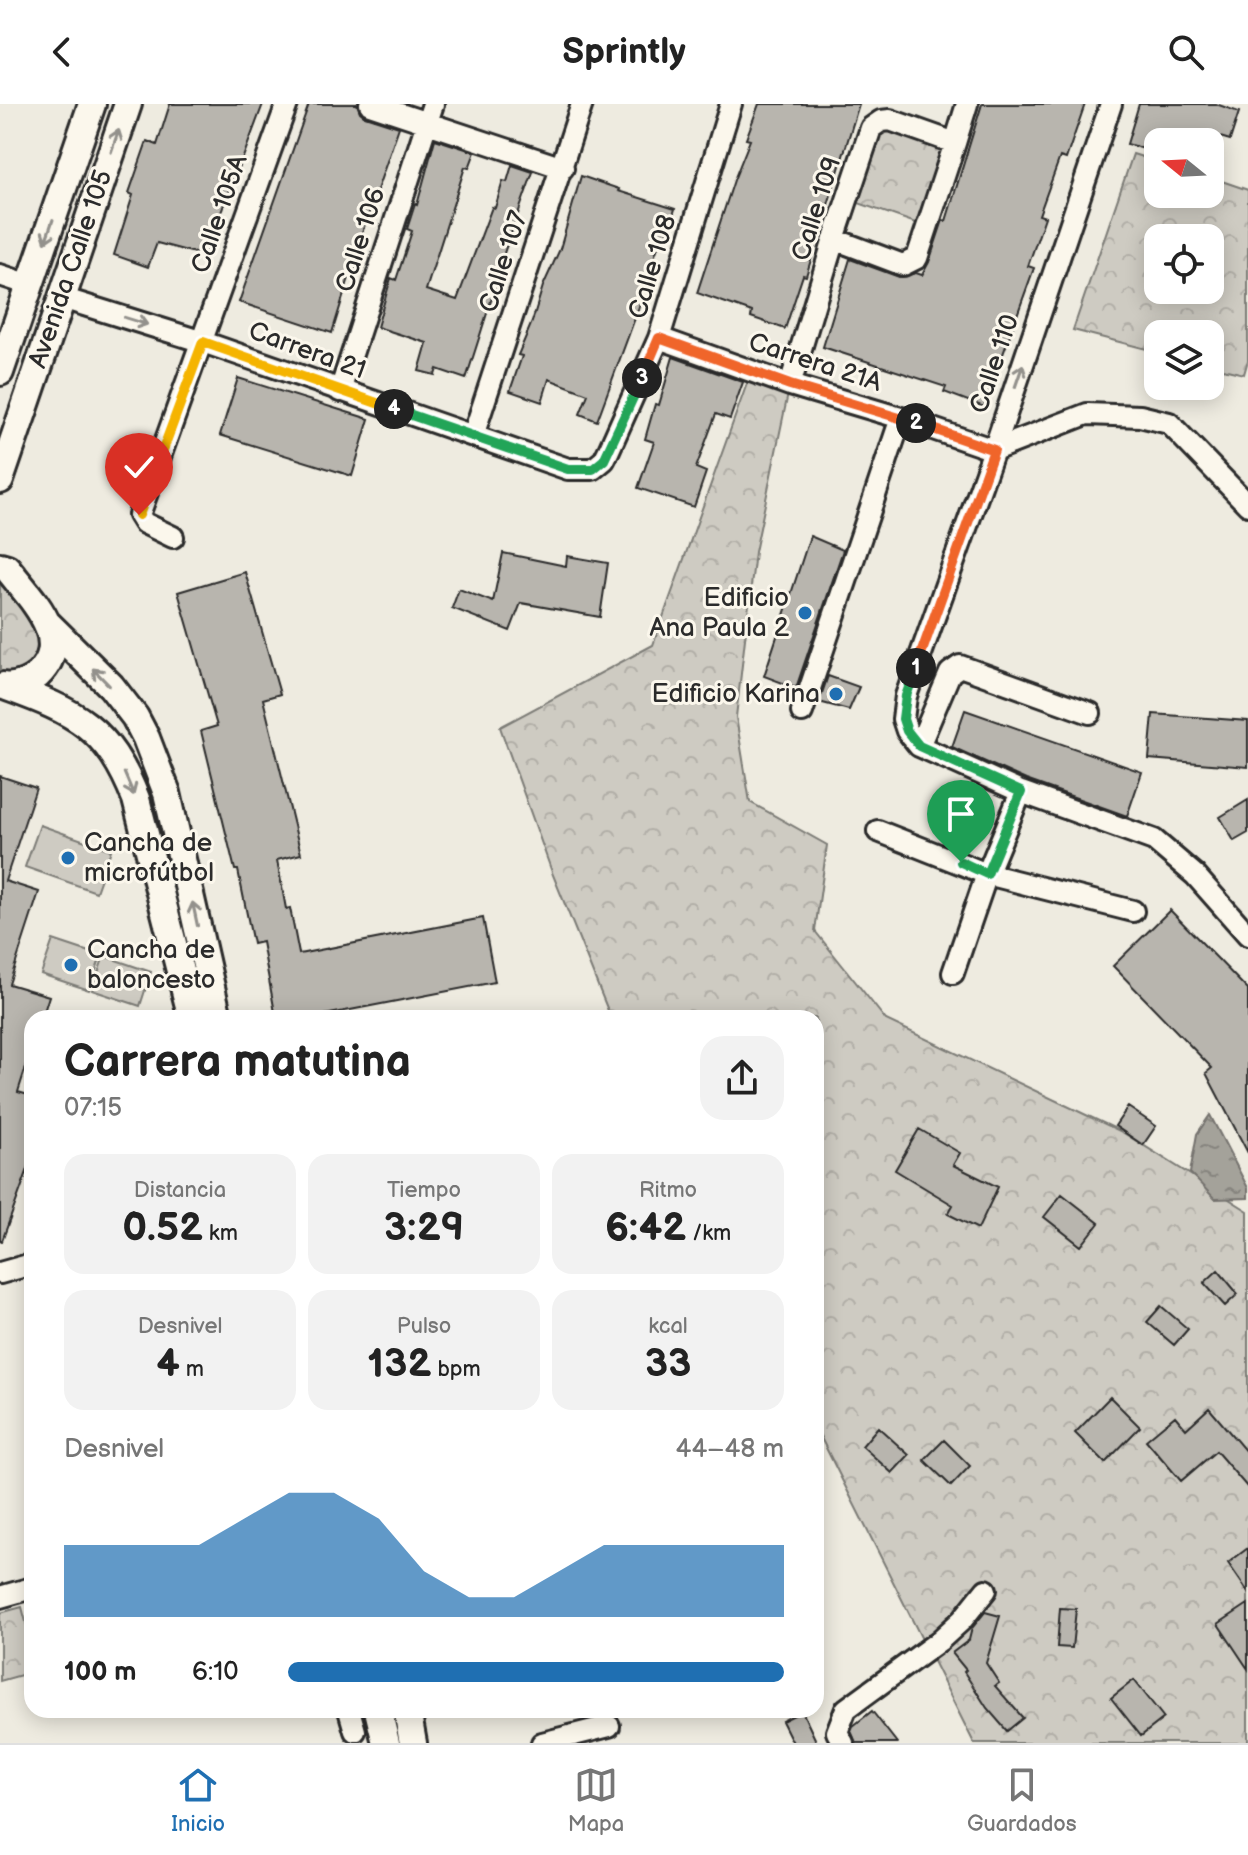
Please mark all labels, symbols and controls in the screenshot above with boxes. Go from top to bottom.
icon: back [40,30,84,74]
icon: search [1164,30,1208,74]
text: Sprintly [562,31,686,74]
one-way arrow [109,128,124,153]
north arrow [1144,128,1224,208]
map controls [1144,128,1224,400]
street label: Calle 105A [185,151,255,277]
street label: Calle 109 [786,153,848,265]
street label: Avenida Calle 105 [23,166,119,372]
street label: Calle 106 [330,184,392,296]
street label: Calle 107 [473,207,535,317]
street label: Calle 108 [622,211,684,323]
one-way arrow [40,218,55,243]
button: locate [1144,224,1224,304]
street label: Calle 110 [964,311,1026,417]
one-way arrow [123,315,148,329]
street label: Carrera 21 [244,315,370,387]
button: layers [1144,320,1224,400]
street label: Carrera 21A [744,327,886,399]
pin: 3 [622,358,662,398]
text: 3 [636,364,648,391]
one-way arrow [1012,364,1027,389]
pin: 4 [374,389,414,429]
text: 4 [388,395,400,422]
pin: 2 [896,403,936,443]
text: 2 [909,409,923,436]
pin [105,433,173,515]
icon: check [117,445,161,489]
place label: Edificio Ana Paula 2 [650,583,790,644]
marker: Edificio Ana Paula 2 [796,604,814,622]
pin: 1 [896,648,936,688]
text: 1 [911,654,921,681]
one-way arrow [92,667,111,687]
place label: Edificio Karina [651,679,820,710]
marker: Edificio Karina [827,685,845,703]
one-way arrow [123,771,138,795]
pin [927,780,995,862]
icon: arrive [939,792,983,836]
place label: Cancha de microfútbol [84,828,214,889]
marker: Cancha de microfútbol [59,849,77,867]
one-way arrow [187,902,202,928]
place label: Cancha de baloncesto [87,935,216,996]
marker: Cancha de baloncesto [62,956,80,974]
text: Carrera matutina [64,1036,411,1089]
button: share [700,1036,784,1120]
text: 07:15 [64,1093,122,1124]
text: Distancia [134,1177,226,1204]
text: Tiempo [387,1177,461,1204]
text: Ritmo [639,1177,697,1204]
text: 0.52 [122,1204,203,1252]
text: 3:29 [384,1204,464,1252]
text: 6:42 [605,1204,686,1252]
text: km [203,1220,238,1247]
text: /km [686,1220,731,1247]
text: Desnivel [138,1313,222,1340]
text: Pulso [397,1313,451,1340]
text: kcal [648,1313,688,1340]
text: 4 [156,1340,180,1388]
text: 132 [367,1340,431,1388]
text: 33 [645,1340,691,1388]
text: m [180,1356,204,1383]
text: bpm [431,1356,481,1383]
text: Desnivel [64,1434,164,1465]
text: 44–48 m [676,1434,784,1465]
text: 100 m [64,1657,137,1688]
text: 6:10 [192,1657,239,1688]
tab: Inicio [171,1763,225,1838]
tab: Mapa [568,1763,624,1838]
tab: Guardados [967,1763,1077,1838]

